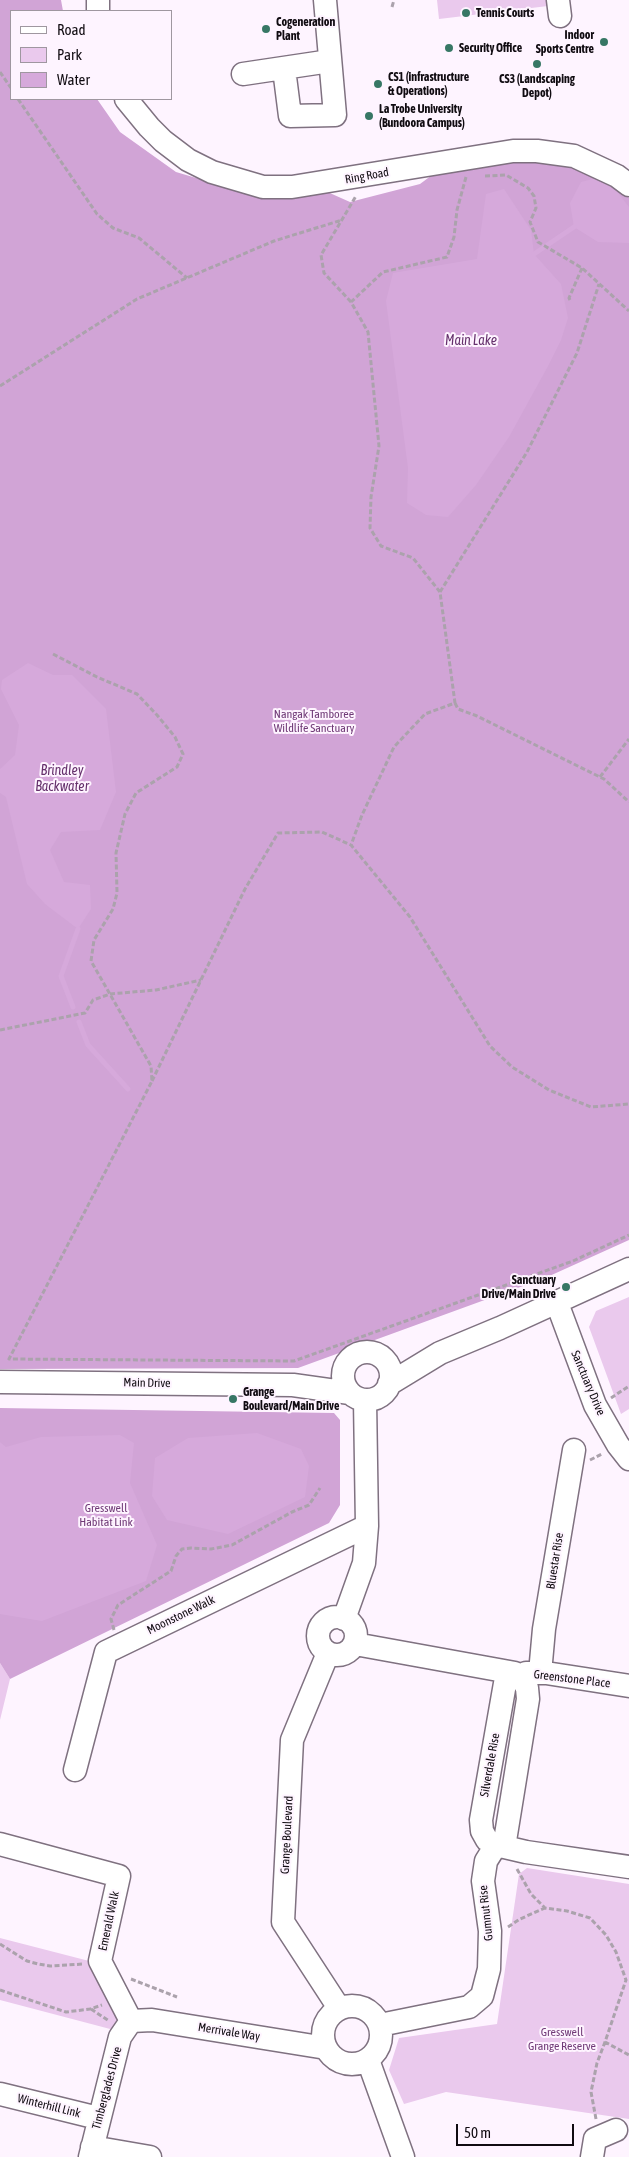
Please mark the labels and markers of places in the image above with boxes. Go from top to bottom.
place label: Tennis Courts [476,6,534,20]
marker: Tennis Courts [460,7,472,19]
place label: Cogeneration Plant [276,15,335,43]
marker: Cogeneration Plant [260,23,272,35]
place label: Indoor Sports Centre [536,28,594,56]
marker: Indoor Sports Centre [598,36,610,48]
place label: Security Office [459,41,522,55]
marker: Security Office [443,42,455,54]
marker: CS3 (Landscaping Depot) [531,58,543,70]
place label: CS1 (infrastructure & Operations) [388,70,469,98]
place label: CS3 (Landscaping Depot) [499,72,575,100]
marker: CS1 (infrastructure & Operations) [372,78,384,90]
place label: La Trobe University (Bundoora Campus) [379,102,465,130]
marker: La Trobe University (Bundoora Campus) [363,110,375,122]
place label: Sanctuary Drive/Main Drive [482,1273,556,1301]
marker: Sanctuary Drive/Main Drive [560,1281,572,1293]
place label: Grange Boulevard/Main Drive [243,1385,339,1413]
marker: Grange Boulevard/Main Drive [227,1393,239,1405]

